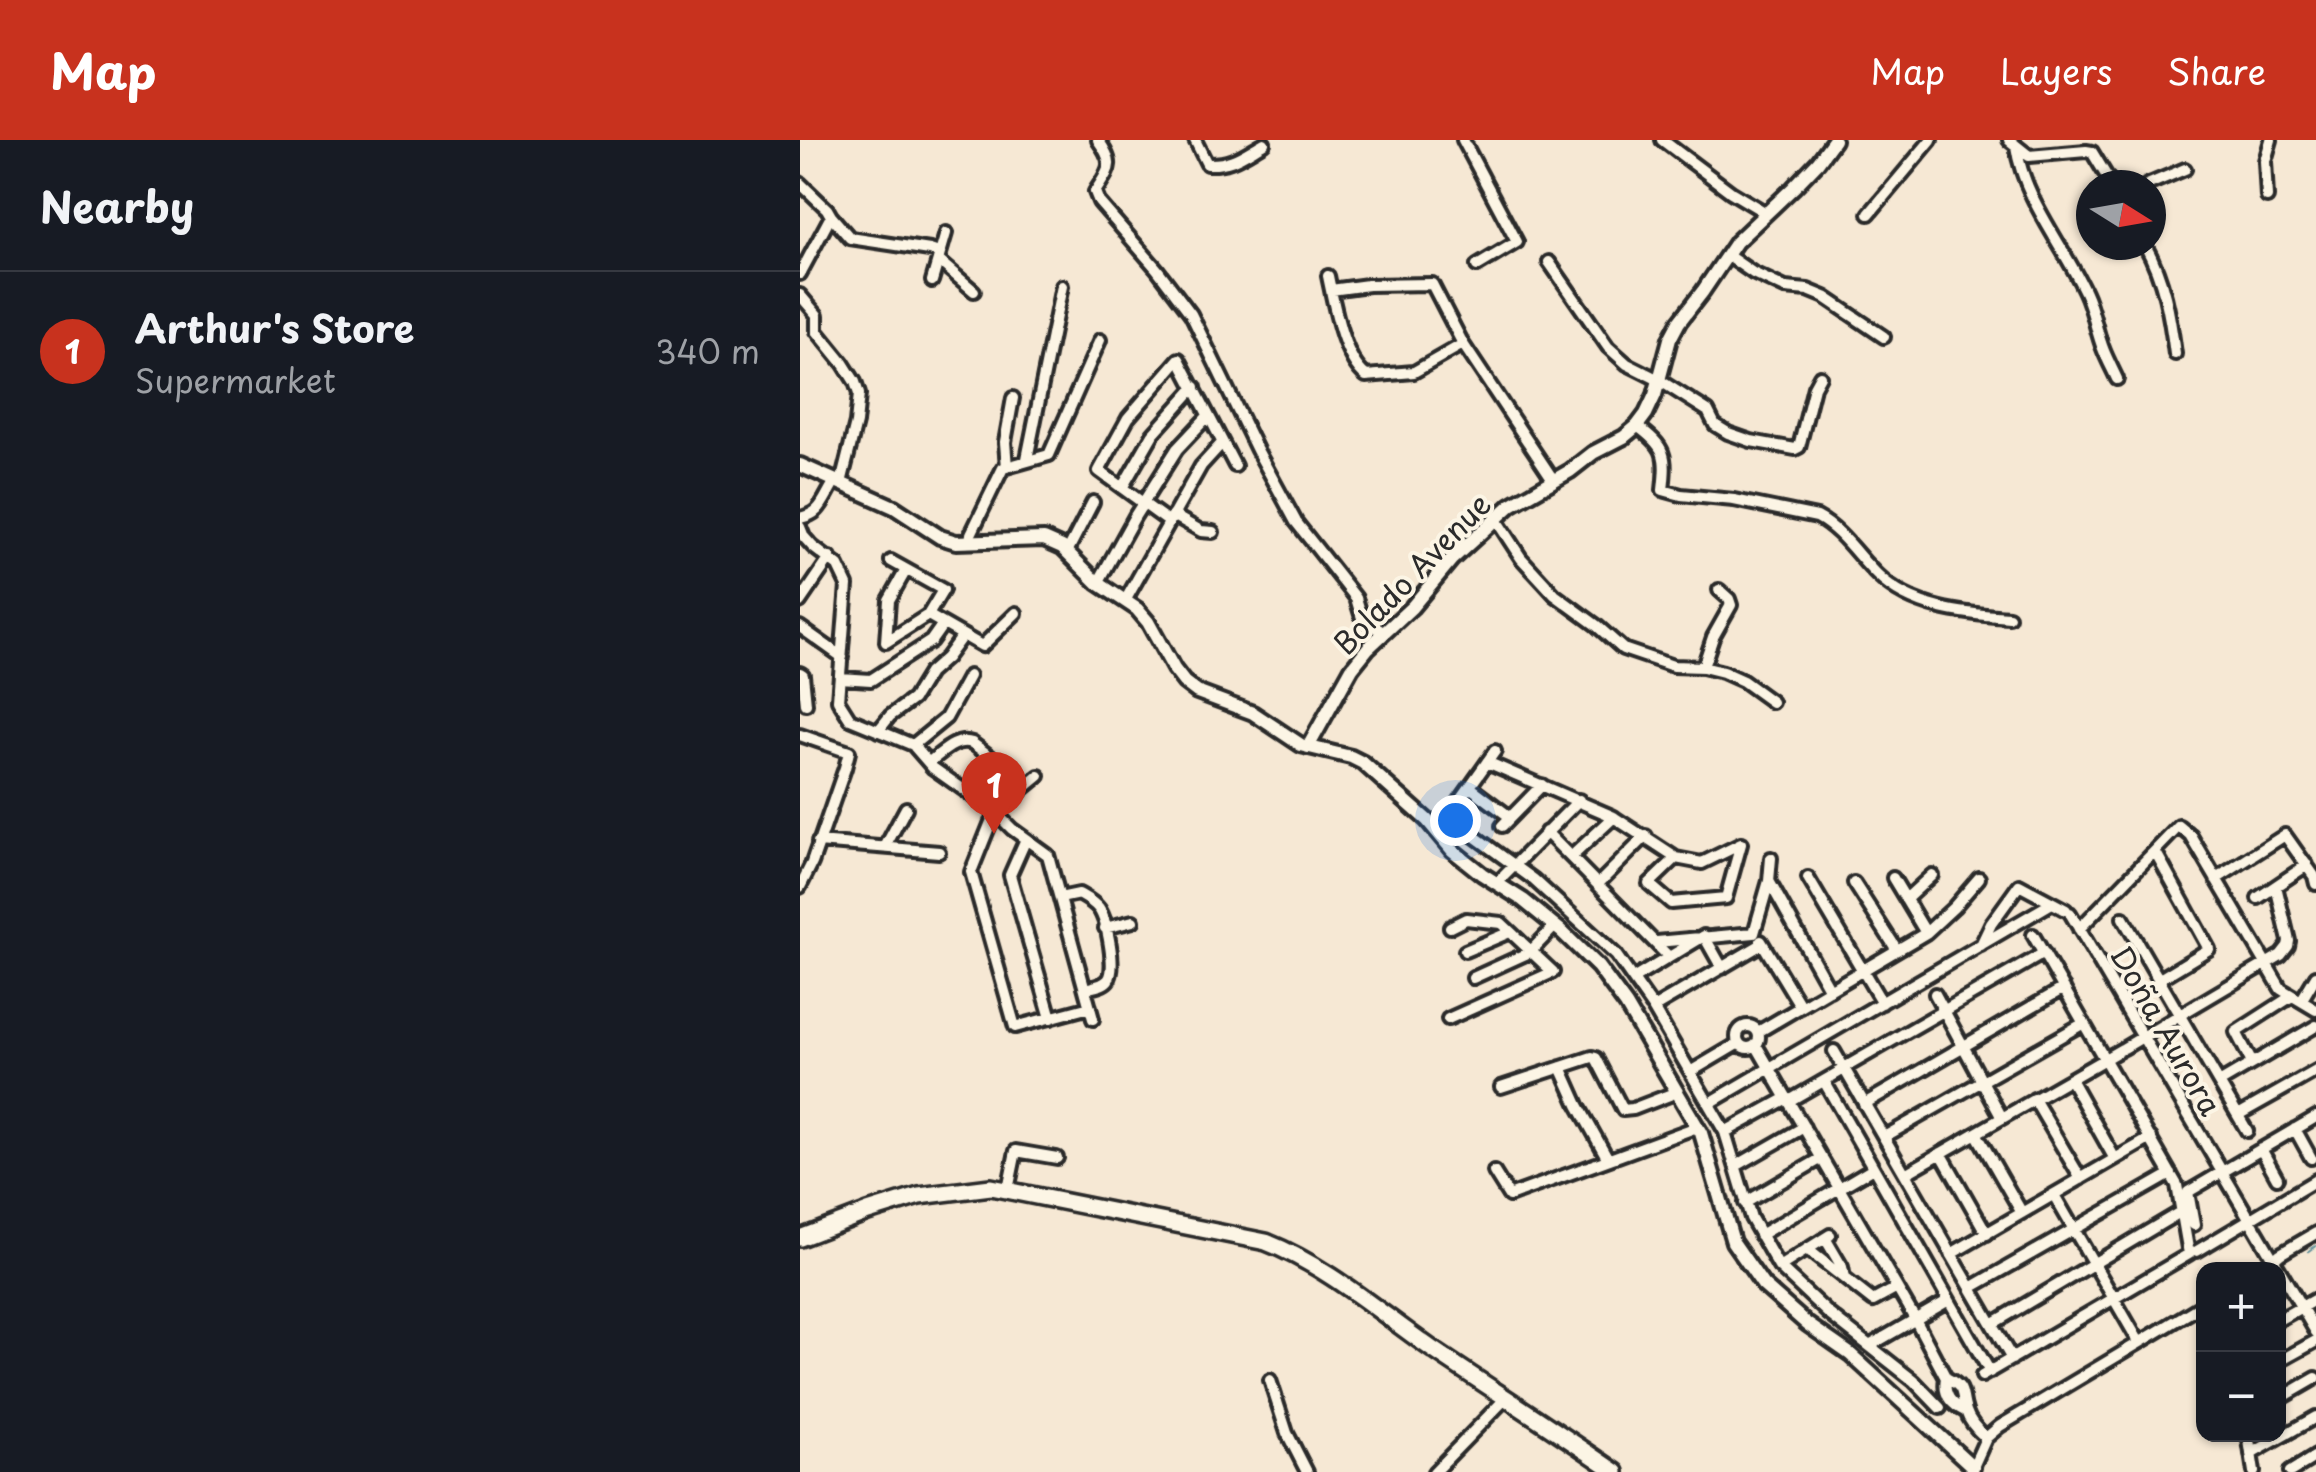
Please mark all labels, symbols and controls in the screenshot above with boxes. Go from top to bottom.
text: Map [50,34,156,106]
text: Map [1870,44,1945,97]
text: Layers [2000,44,2112,97]
text: Share [2167,44,2266,97]
north arrow [2076,170,2166,260]
text: Nearby [40,174,194,237]
text: Arthur's Store [135,299,414,356]
text: 1 [65,327,80,375]
text: 340 m [655,327,760,375]
text: Supermarket [135,356,336,404]
street label: Bolado Avenue [1322,482,1500,664]
pin: 1 [962,752,1026,834]
your location [1430,795,1481,846]
street label: Doña Aurora [2100,936,2234,1124]
map controls [2196,1262,2286,1442]
button: + [2196,1262,2286,1352]
button: − [2196,1352,2286,1442]

